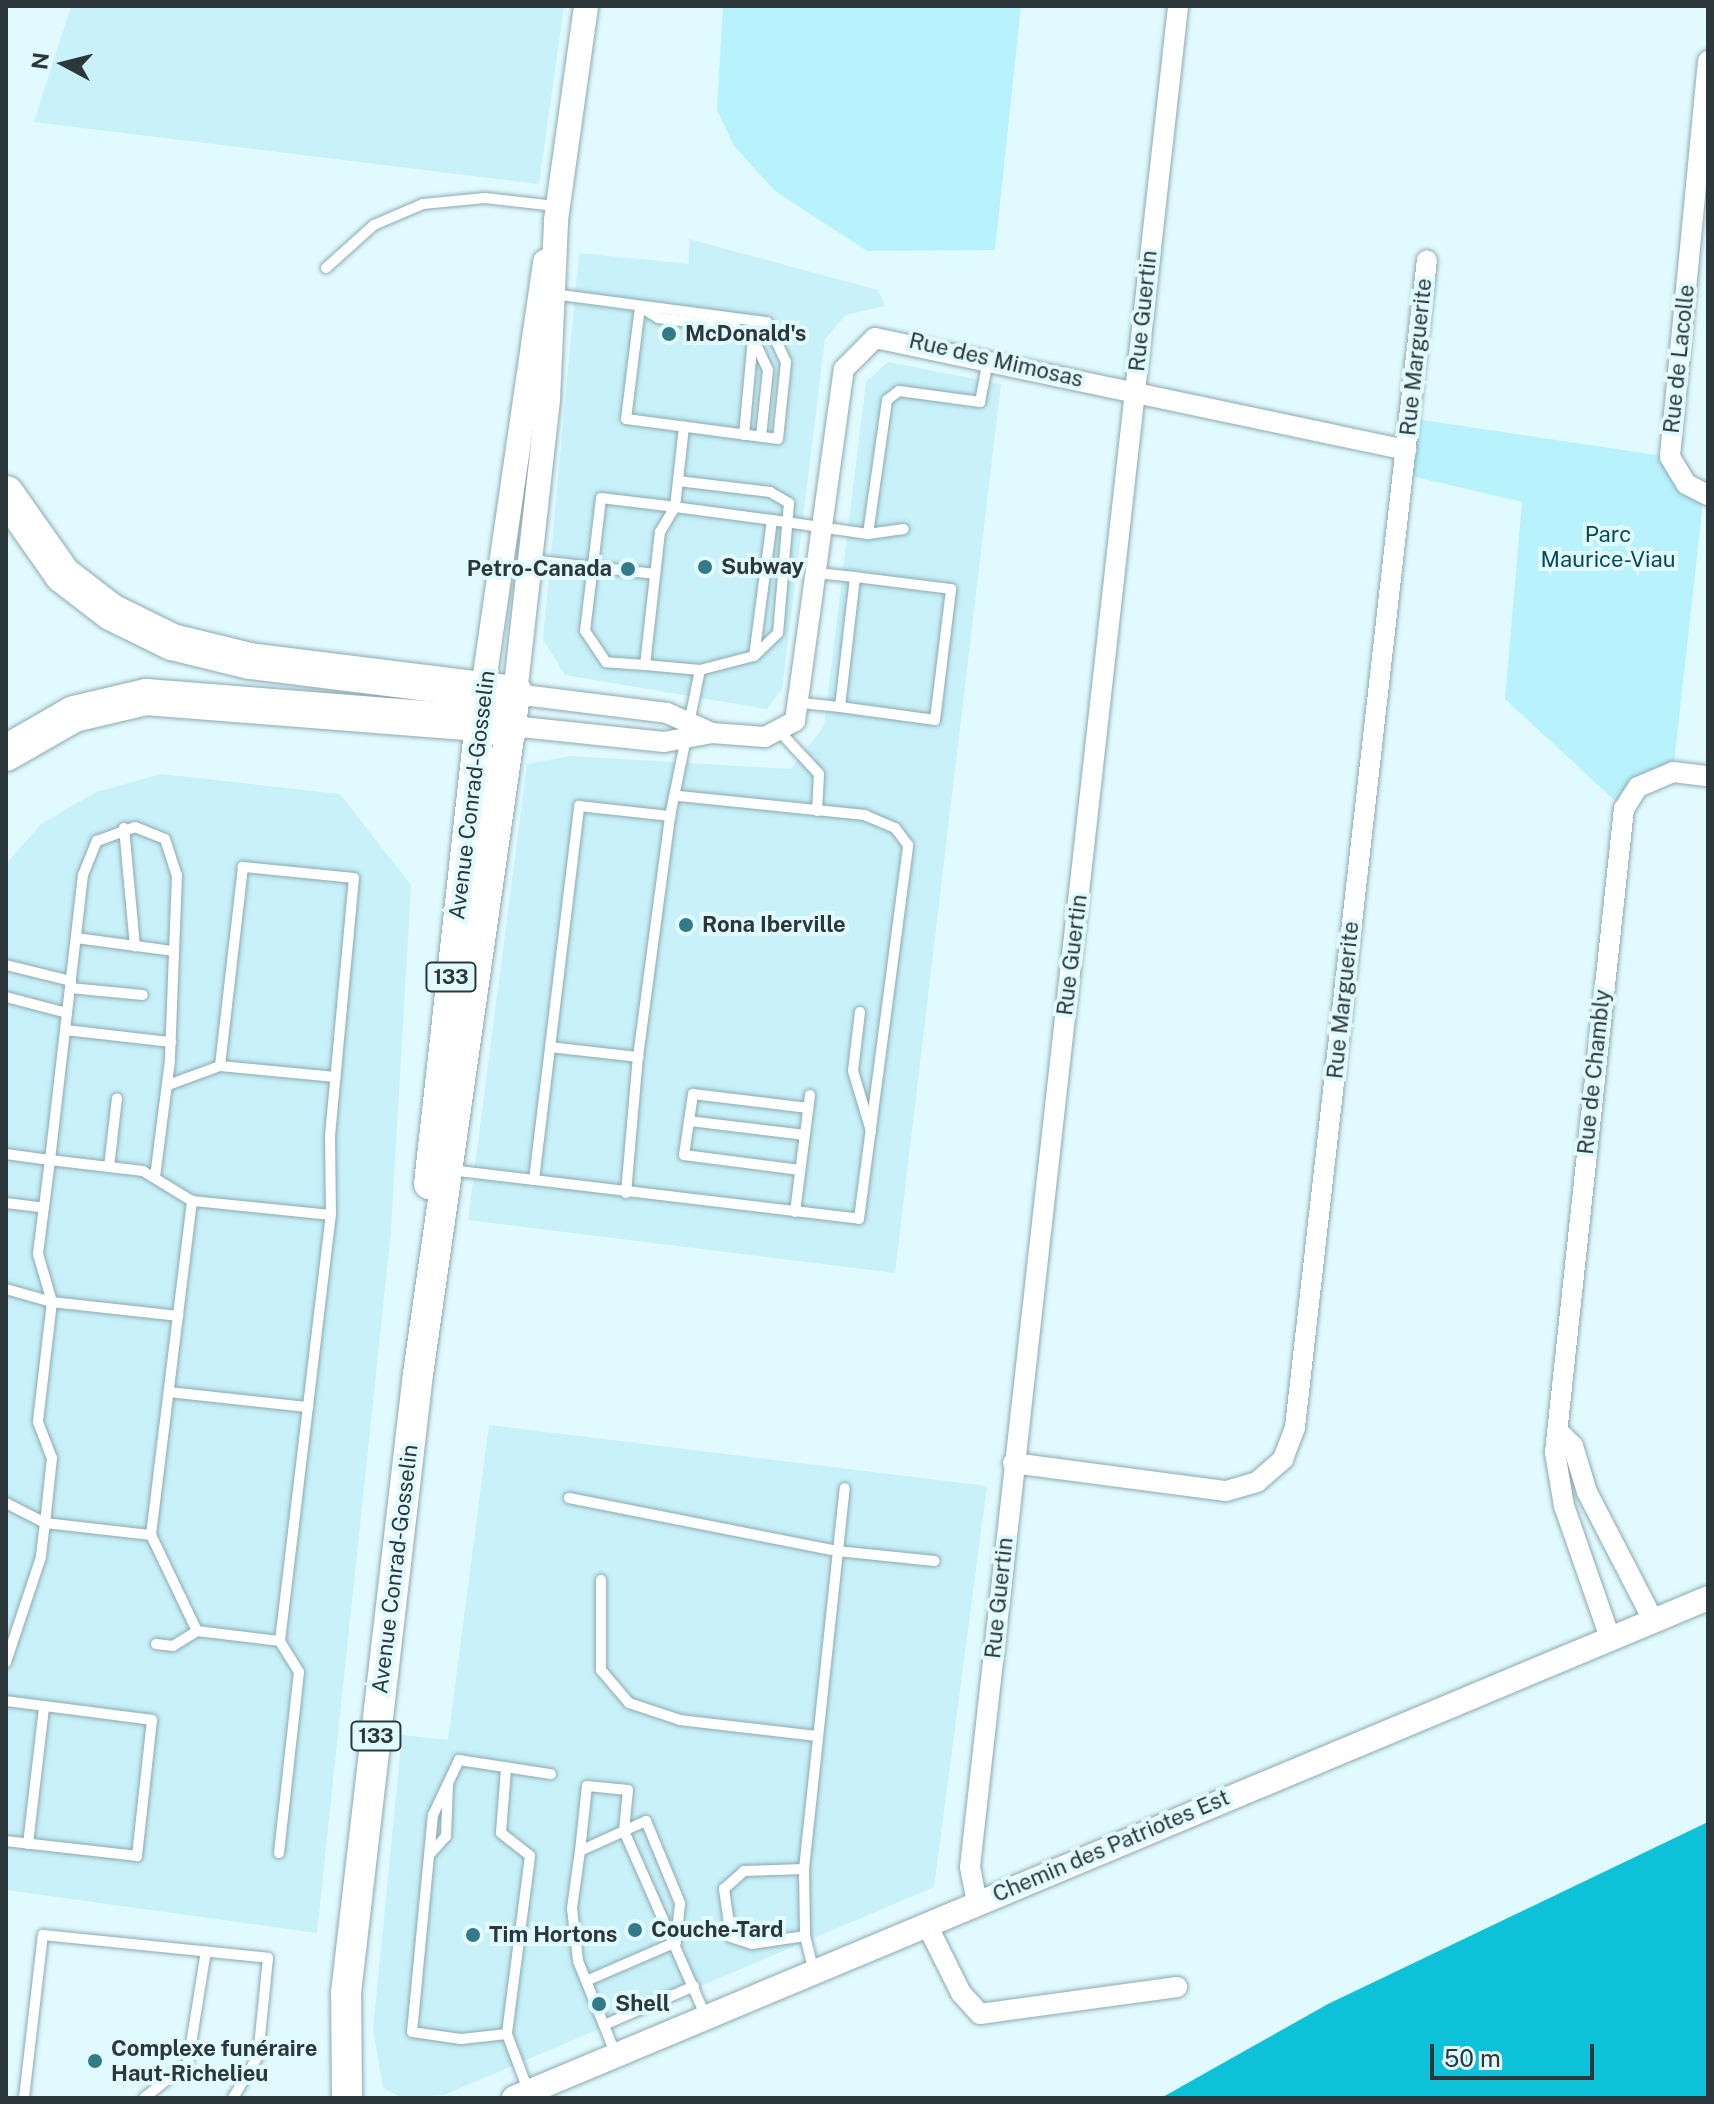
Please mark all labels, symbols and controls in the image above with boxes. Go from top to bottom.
north arrow [24,24,104,104]
text: N [26,51,54,71]
street label: Rue Guertin [1124,249,1162,373]
street label: Rue Marguerite [1395,277,1437,437]
street label: Rue de Lacolle [1658,283,1700,435]
place label: McDonald's [685,321,806,347]
marker: McDonald's [660,325,678,343]
street label: Rue des Mimosas [906,327,1086,393]
park label: Parc Maurice-Viau [1541,521,1675,572]
place label: Subway [721,554,804,580]
place label: Petro-Canada [467,556,612,582]
marker: Subway [696,558,714,576]
marker: Petro-Canada [619,560,637,578]
street label: Avenue Conrad-Gosselin [444,669,500,921]
street label: Rue Guertin [1051,893,1093,1017]
place label: Rona Iberville [702,912,846,938]
marker: Rona Iberville [677,916,695,934]
street label: Rue Marguerite [1322,920,1364,1080]
road number: 133 [425,961,477,993]
street label: Rue de Chambly [1572,988,1616,1156]
street label: Avenue Conrad-Gosselin [367,1443,423,1695]
street label: Rue Guertin [980,1536,1018,1660]
road number: 133 [350,1720,402,1752]
street label: Chemin des Patriotes Est [988,1784,1234,1908]
place label: Couche-Tard [651,1917,783,1943]
marker: Couche-Tard [626,1921,644,1939]
place label: Tim Hortons [489,1922,617,1948]
marker: Tim Hortons [464,1926,482,1944]
place label: Shell [615,1991,670,2017]
marker: Shell [590,1995,608,2013]
scale bar [1434,2028,1598,2078]
place label: Complexe funéraire Haut-Richelieu [111,2035,317,2086]
text: 50 m [1444,2044,1501,2072]
marker: Complexe funéraire Haut-Richelieu [86,2052,104,2070]

